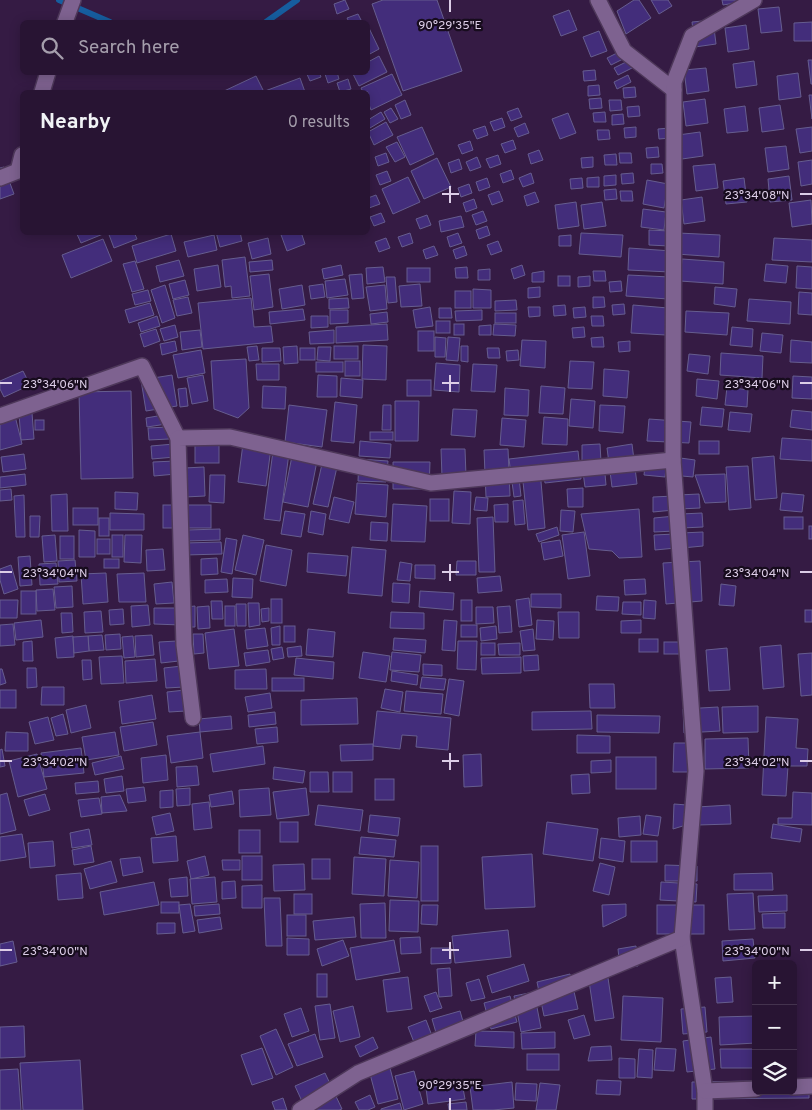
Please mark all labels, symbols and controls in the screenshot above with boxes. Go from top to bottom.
text: 90°29'35"E [418,18,482,34]
search box [20,20,370,75]
icon: search [38,34,66,62]
text: Search here [78,36,180,60]
text: Nearby [40,109,111,136]
text: 0 results [288,113,350,133]
text: 23°34'08"N [724,188,790,204]
text: 23°34'06"N [23,377,87,393]
text: 23°34'06"N [725,377,789,393]
text: 23°34'04"N [22,566,88,582]
text: 23°34'04"N [724,566,790,582]
text: 23°34'02"N [22,755,88,771]
text: 23°34'02"N [724,755,790,771]
text: 23°34'00"N [22,944,88,960]
text: 23°34'00"N [724,944,790,960]
map controls [752,960,797,1095]
button: + [752,960,797,1005]
button: − [752,1005,797,1050]
button: layers [752,1050,797,1095]
text: 90°29'35"E [418,1078,482,1094]

